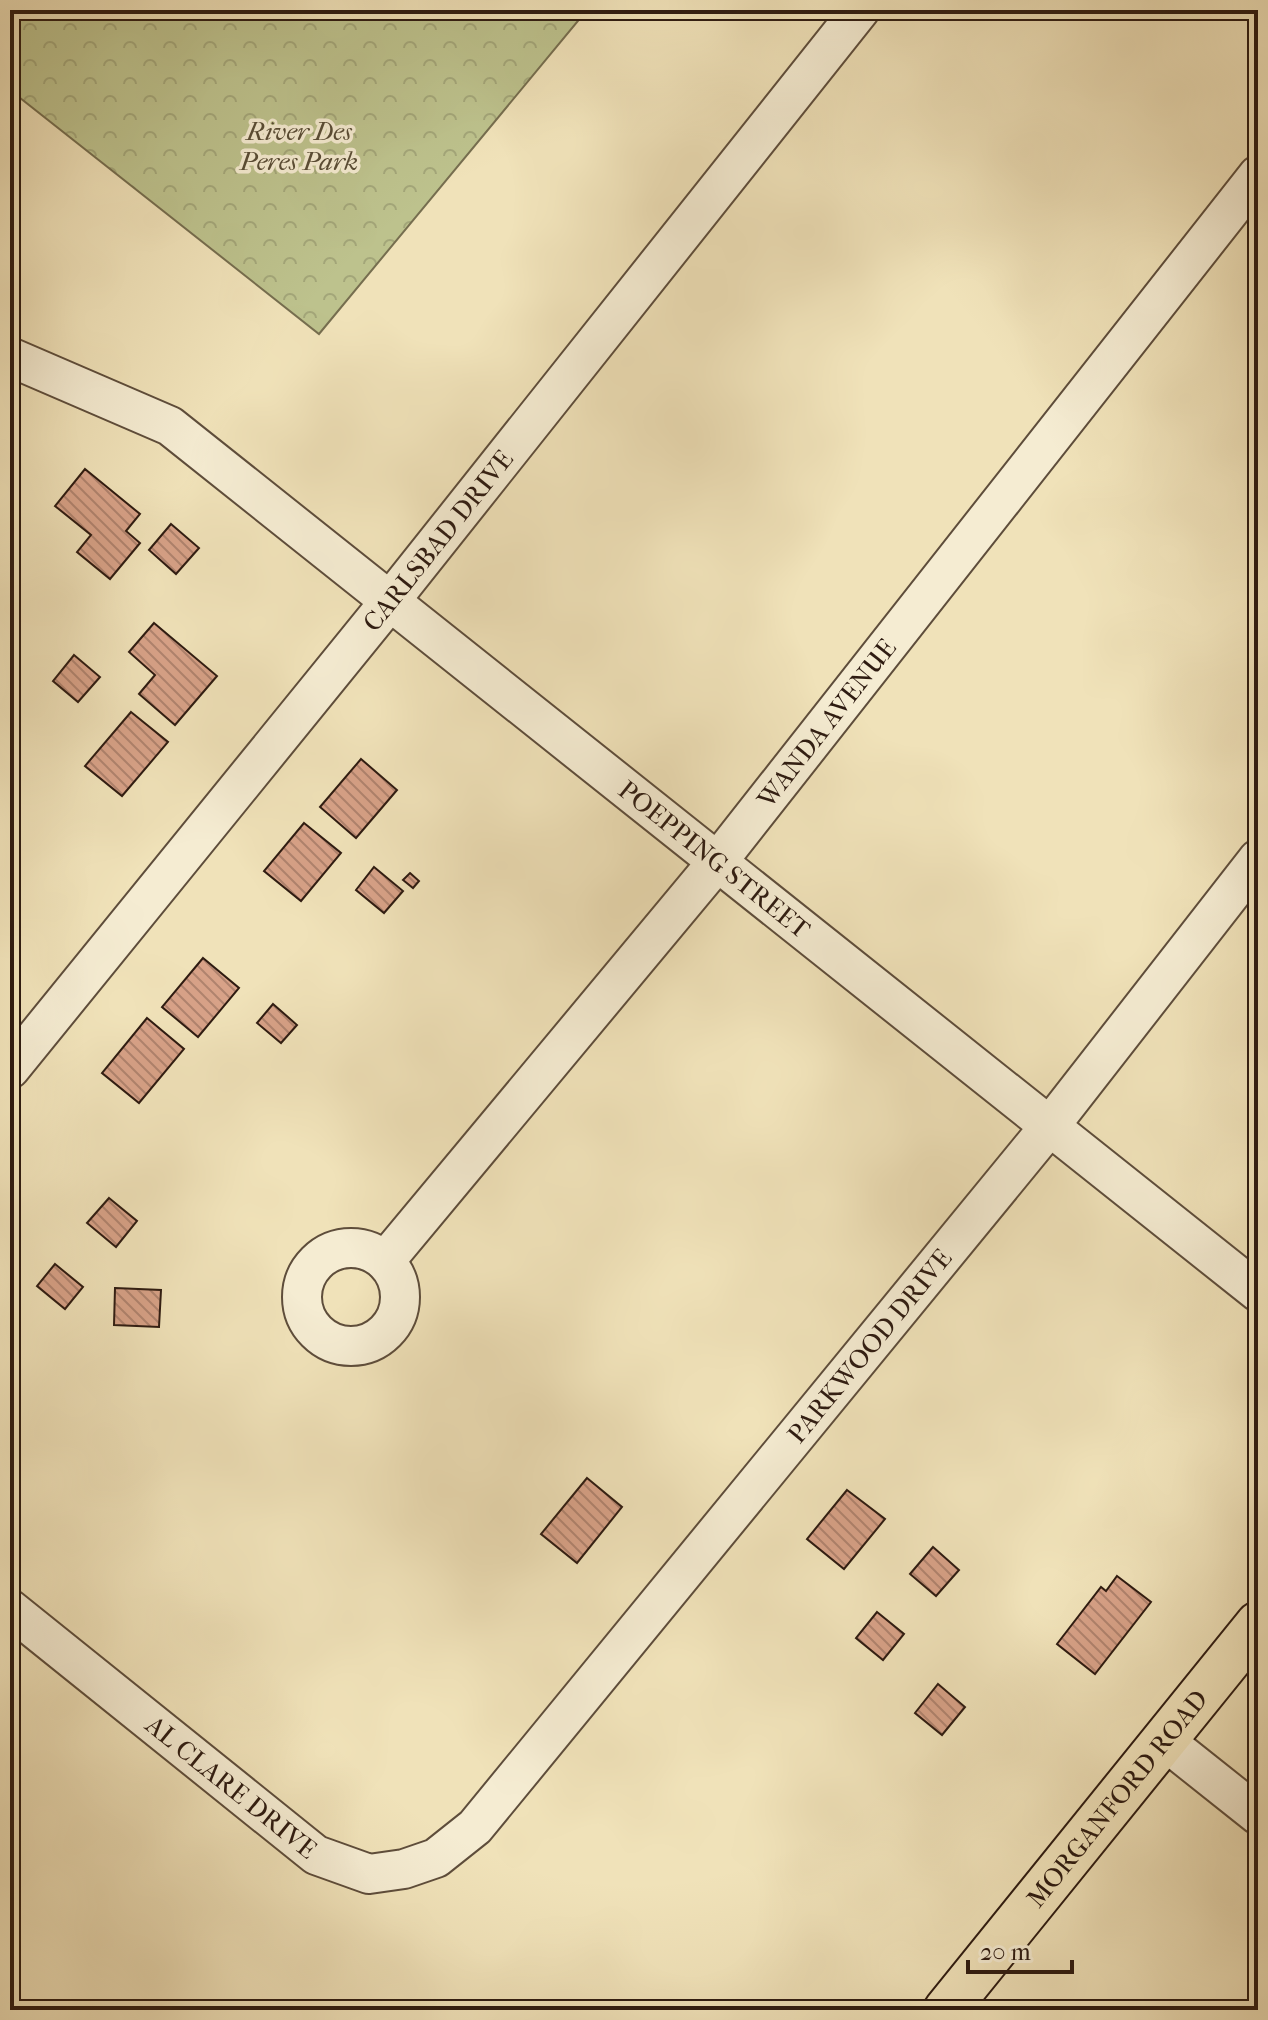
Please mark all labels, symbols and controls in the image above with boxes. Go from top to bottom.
park label: River Des Peres Park [239,116,358,177]
street label: CARLSBAD DRIVE [357,444,520,638]
street label: WANDA AVENUE [750,633,903,815]
street label: POEPPING STREET [612,774,816,946]
street label: PARKWOOD DRIVE [781,1243,958,1449]
street label: MORGANFORD ROAD [1020,1684,1214,1914]
street label: AL CLARE DRIVE [139,1709,323,1865]
scale bar [968,1924,1072,1974]
text: 20 m [980,1938,1031,1966]

